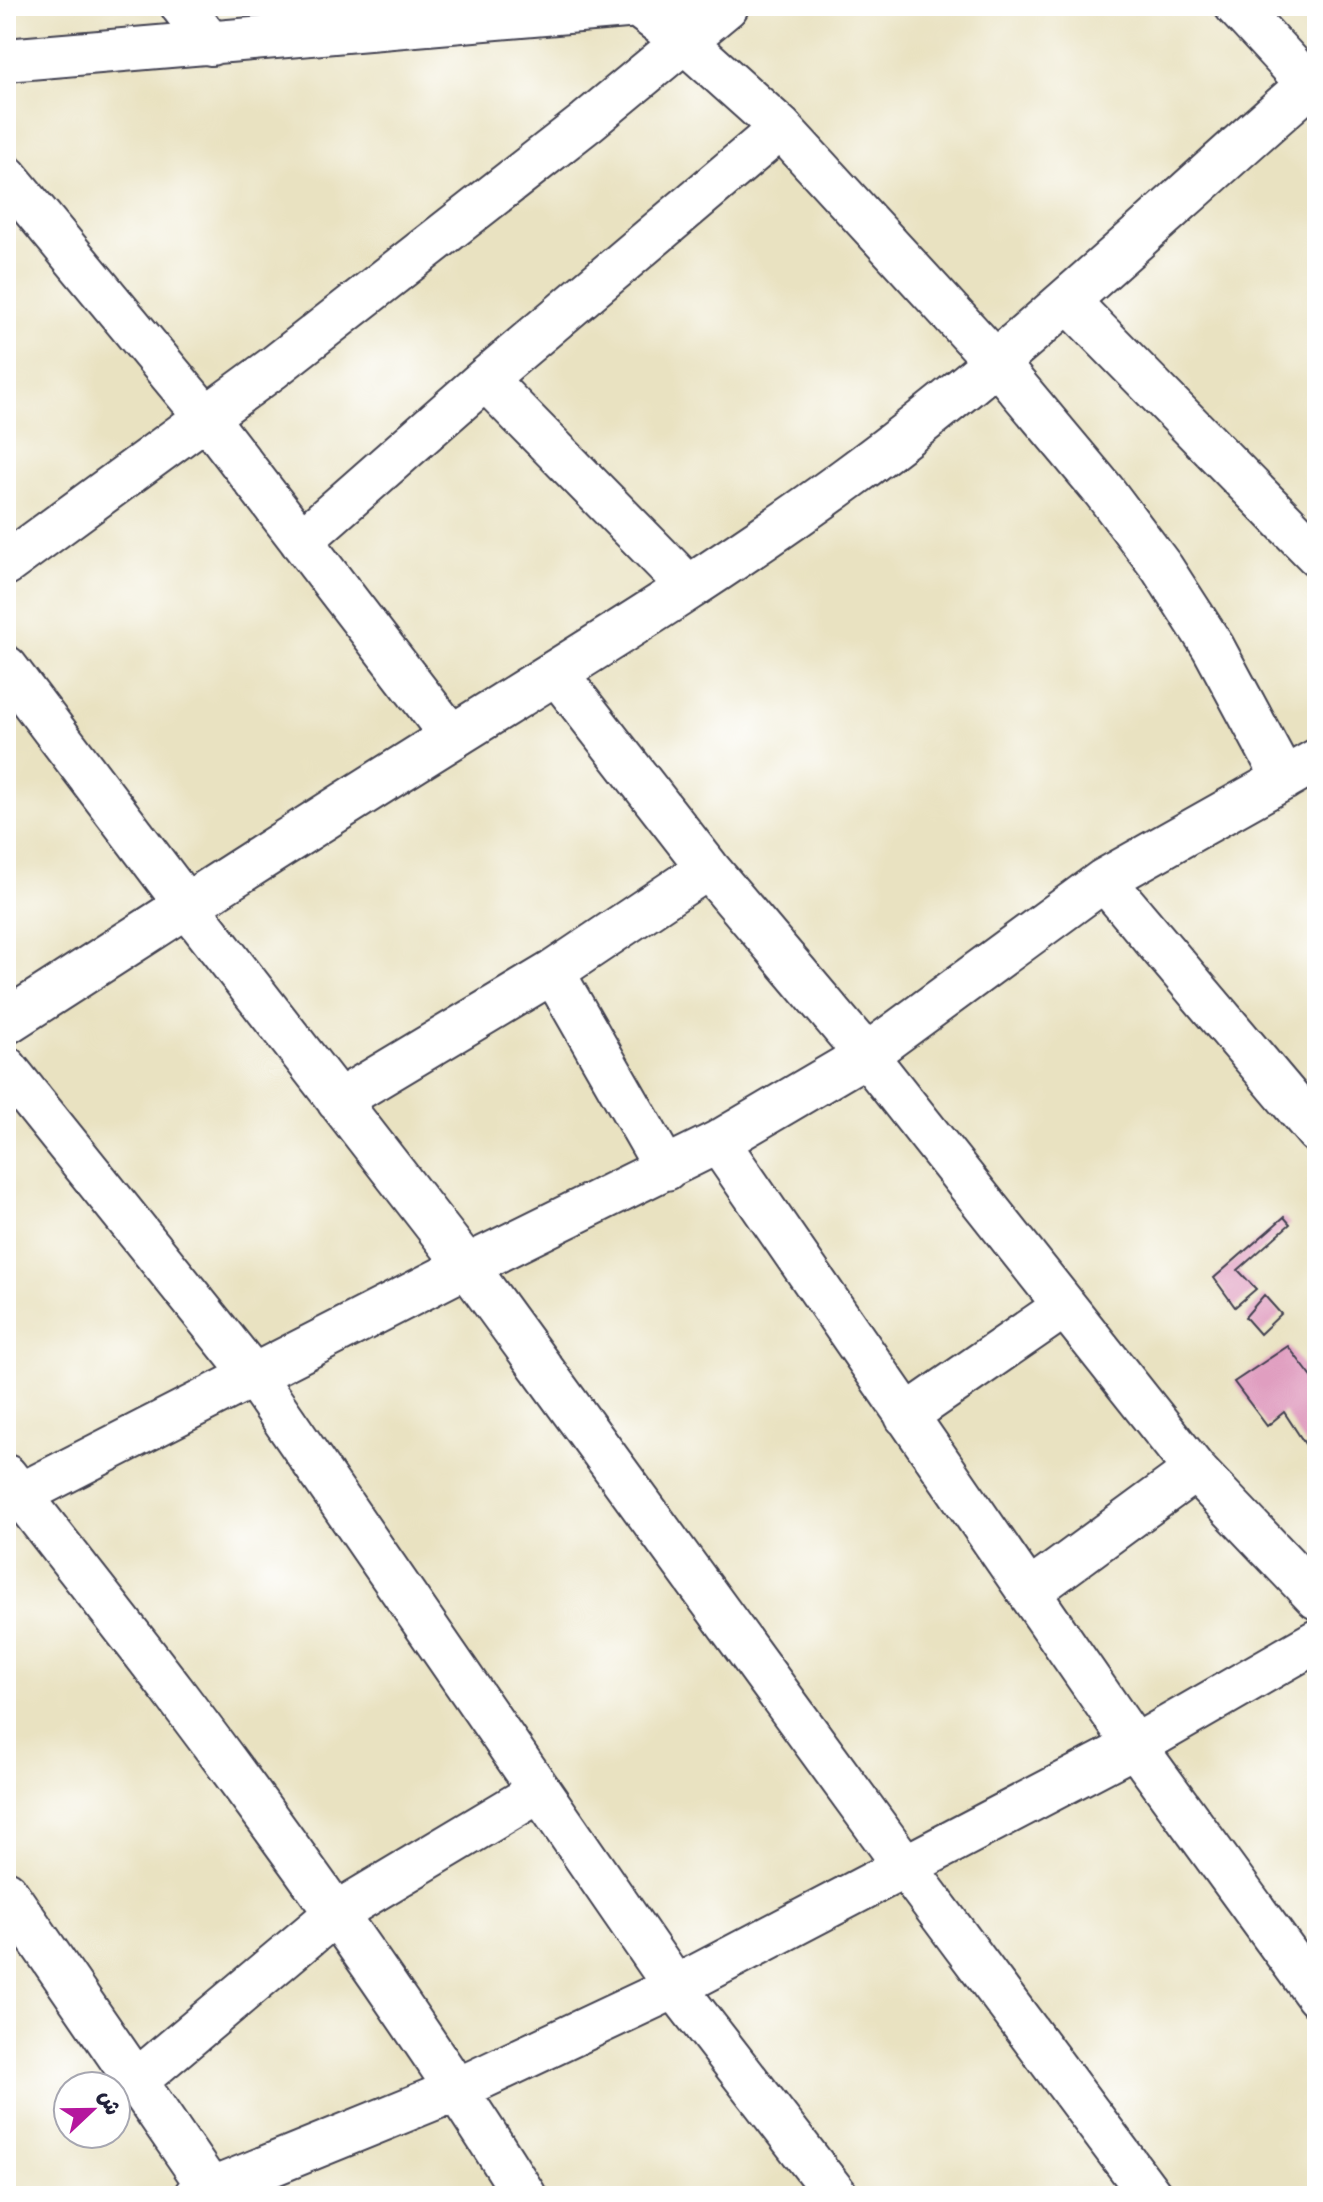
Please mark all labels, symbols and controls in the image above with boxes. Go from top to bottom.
north arrow [52,2070,132,2150]
text: ش [90,2088,123,2120]

